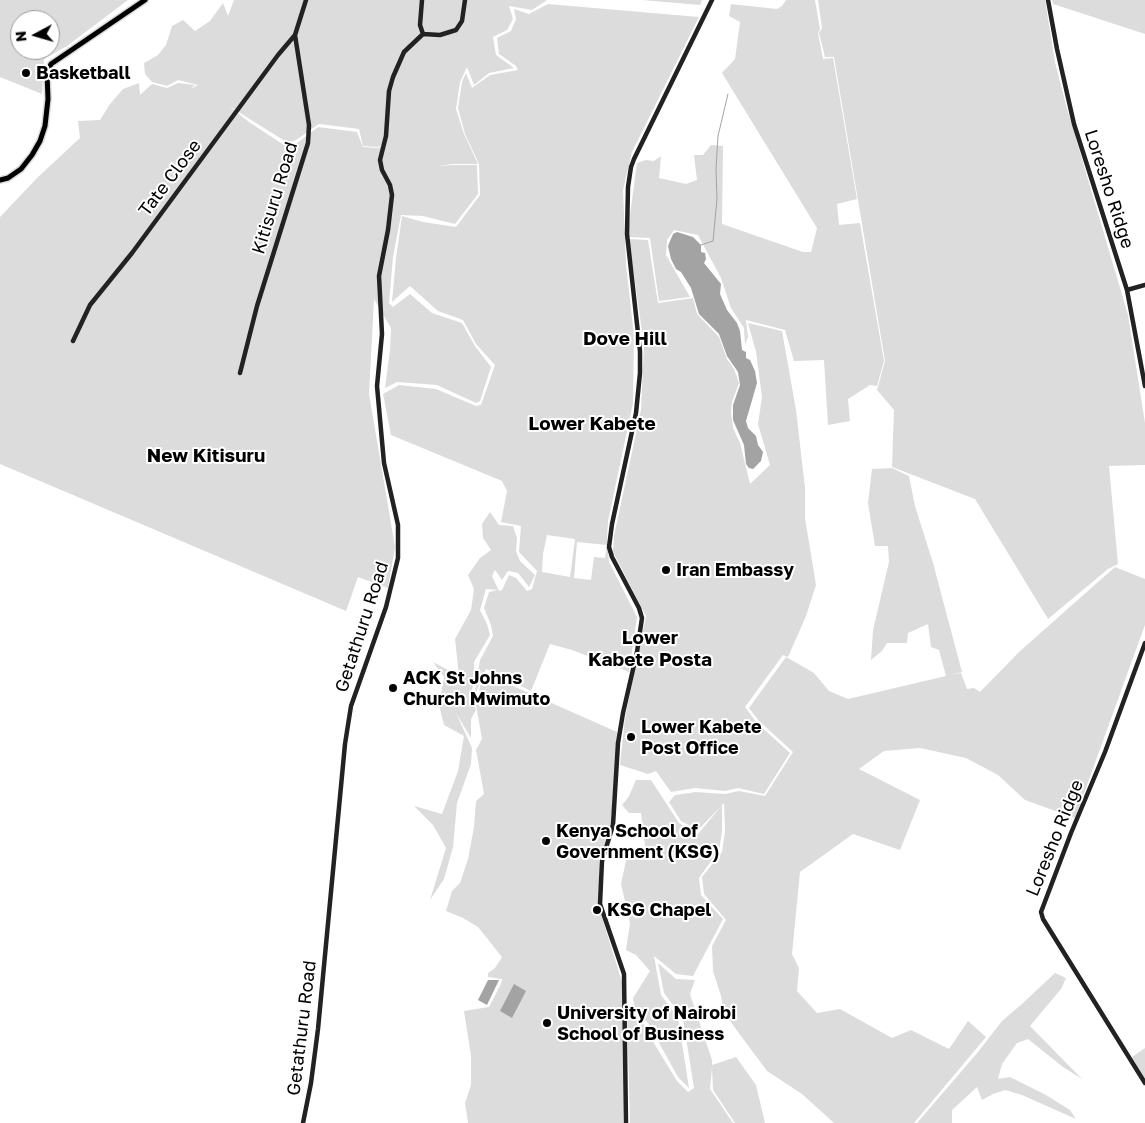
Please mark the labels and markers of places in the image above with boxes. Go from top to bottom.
place label: Basketball [36,62,131,84]
marker: Basketball [20,67,32,79]
place label: Iran Embassy [676,559,794,581]
marker: Iran Embassy [660,564,672,576]
place label: ACK St Johns Church Mwimuto [403,667,550,710]
marker: ACK St Johns Church Mwimuto [387,682,399,694]
place label: Lower Kabete Post Office [641,716,762,759]
marker: Lower Kabete Post Office [625,731,637,743]
place label: Kenya School of Government (KSG) [556,820,719,862]
marker: Kenya School of Government (KSG) [540,835,552,847]
place label: KSG Chapel [607,899,711,921]
marker: KSG Chapel [591,904,603,916]
place label: University of Nairobi School of Business [557,1002,736,1044]
marker: University of Nairobi School of Business [541,1017,553,1029]

